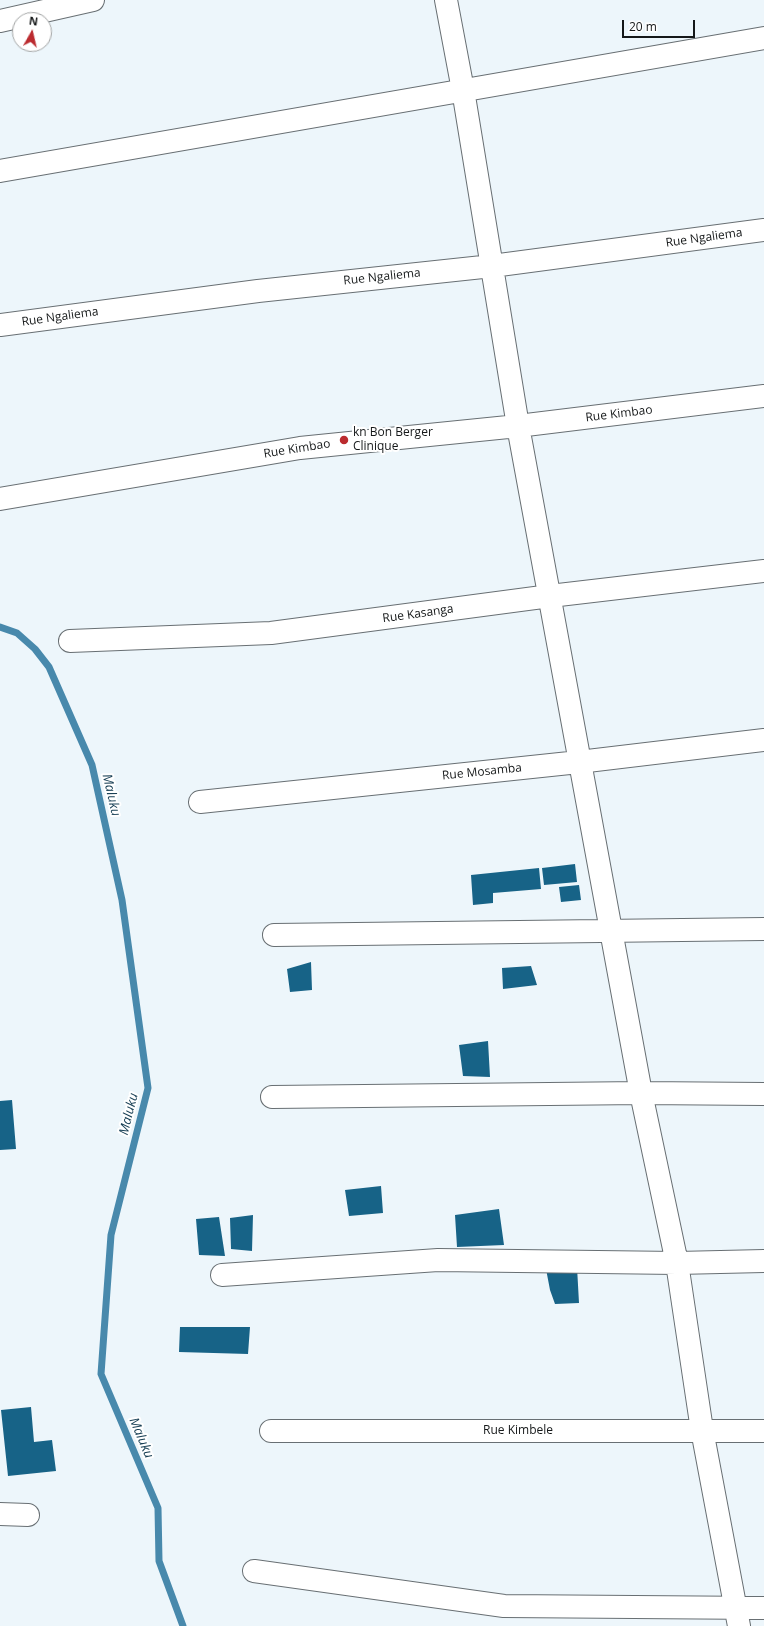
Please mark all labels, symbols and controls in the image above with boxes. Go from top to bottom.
north arrow [12,12,52,52]
scale bar [624,12,697,38]
text: N [28,13,39,29]
text: 20 m [629,18,657,35]
street label: Rue Ngaliema [665,225,743,251]
street label: Rue Ngaliema [343,266,421,288]
street label: Rue Ngaliema [21,304,99,330]
street label: Rue Kimbao [585,403,653,425]
place label: kn Bon Berger Clinique [353,426,433,454]
marker: kn Bon Berger Clinique [338,434,350,446]
street label: Rue Kimbao [263,437,331,461]
street label: Rue Kasanga [382,602,454,626]
street label: Rue Mosamba [441,761,523,783]
water label: Maluku [99,772,123,818]
water label: Maluku [116,1091,142,1137]
water label: Maluku [125,1415,157,1461]
street label: Rue Kimbele [483,1424,553,1438]

